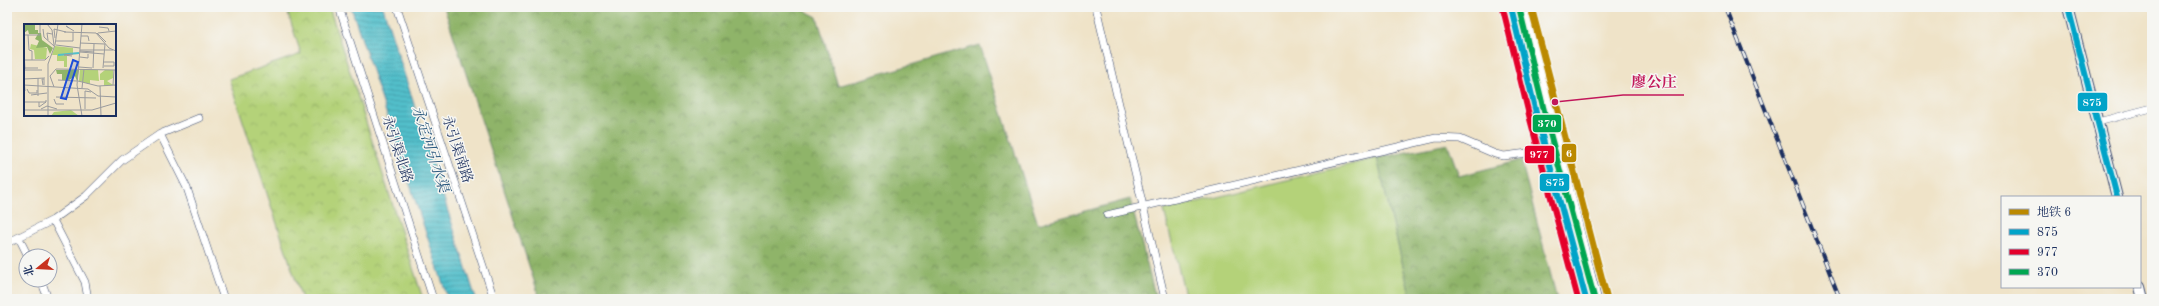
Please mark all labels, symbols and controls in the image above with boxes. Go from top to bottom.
inset map [24,24,116,116]
callout: 廖公庄 [1623,68,1684,95]
text: 廖公庄 [1631,73,1677,91]
line badge: 875 [2077,92,2108,112]
text: 875 [2082,98,2102,109]
water label: 永定河引水渠 [409,104,453,196]
street label: 永引渠北路 [380,114,415,185]
street label: 永引渠南路 [440,114,475,185]
line badge: 370 [1532,114,1562,133]
text: 370 [1537,119,1557,130]
line badge: 6 [1561,143,1577,163]
line badge: 977 [1524,145,1555,164]
text: 6 [1566,149,1572,160]
text: 977 [1529,150,1549,161]
line badge: 875 [1539,173,1570,192]
text: 875 [1545,178,1565,189]
legend [2001,196,2141,288]
text: 地铁 6 [2037,205,2071,219]
text: 875 [2037,226,2058,239]
text: 977 [2037,247,2058,259]
north arrow [18,248,58,288]
text: 北 [22,264,37,278]
text: 370 [2037,267,2058,279]

